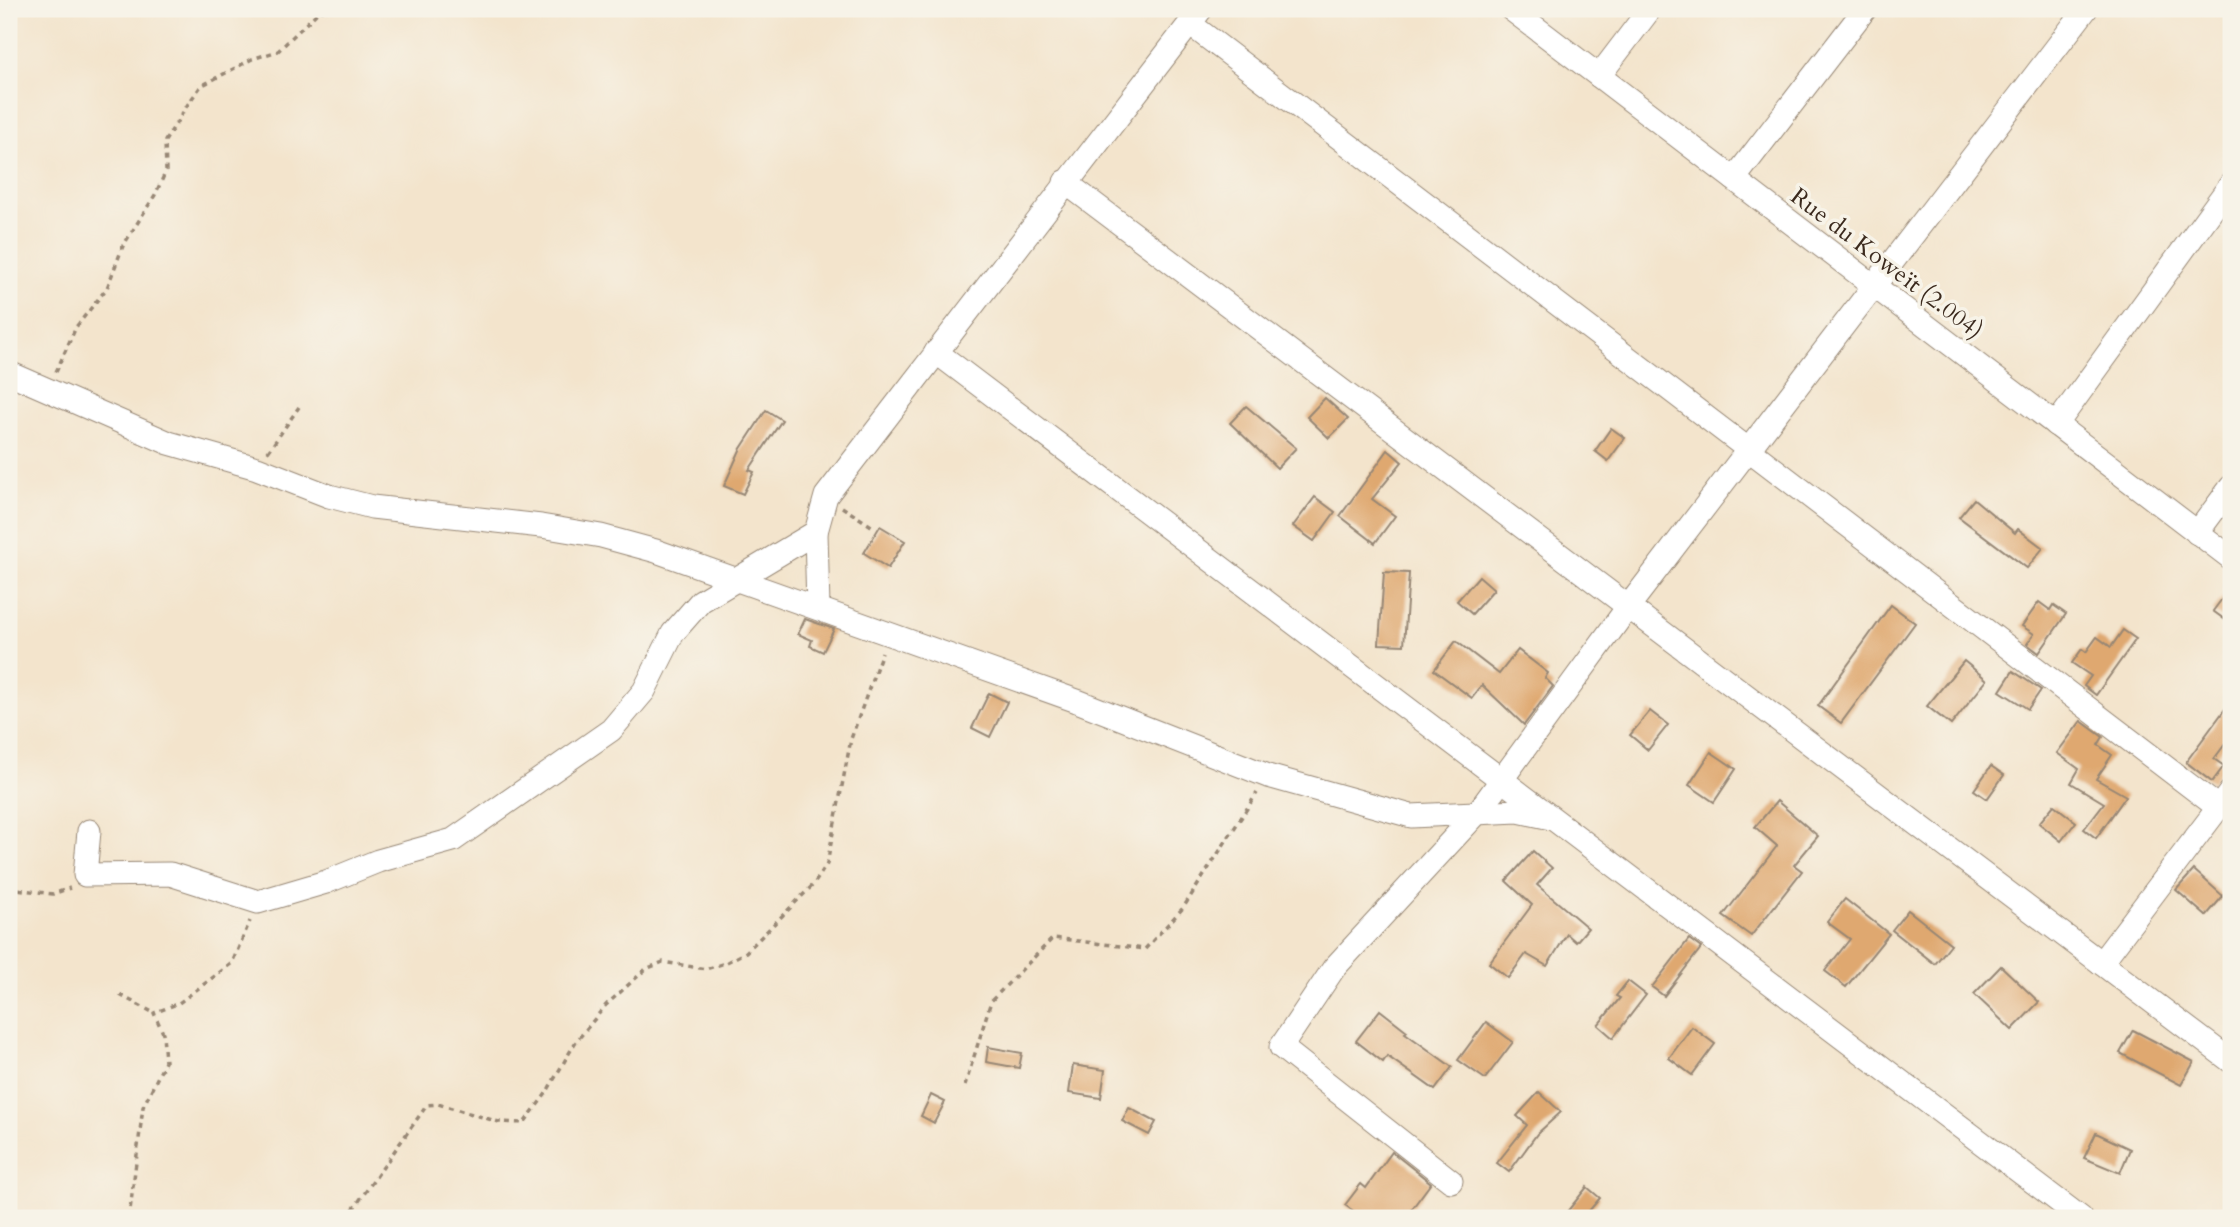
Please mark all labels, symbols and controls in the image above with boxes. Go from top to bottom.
street label: Rue du Koweït (2.004) [1784,180,1990,347]

